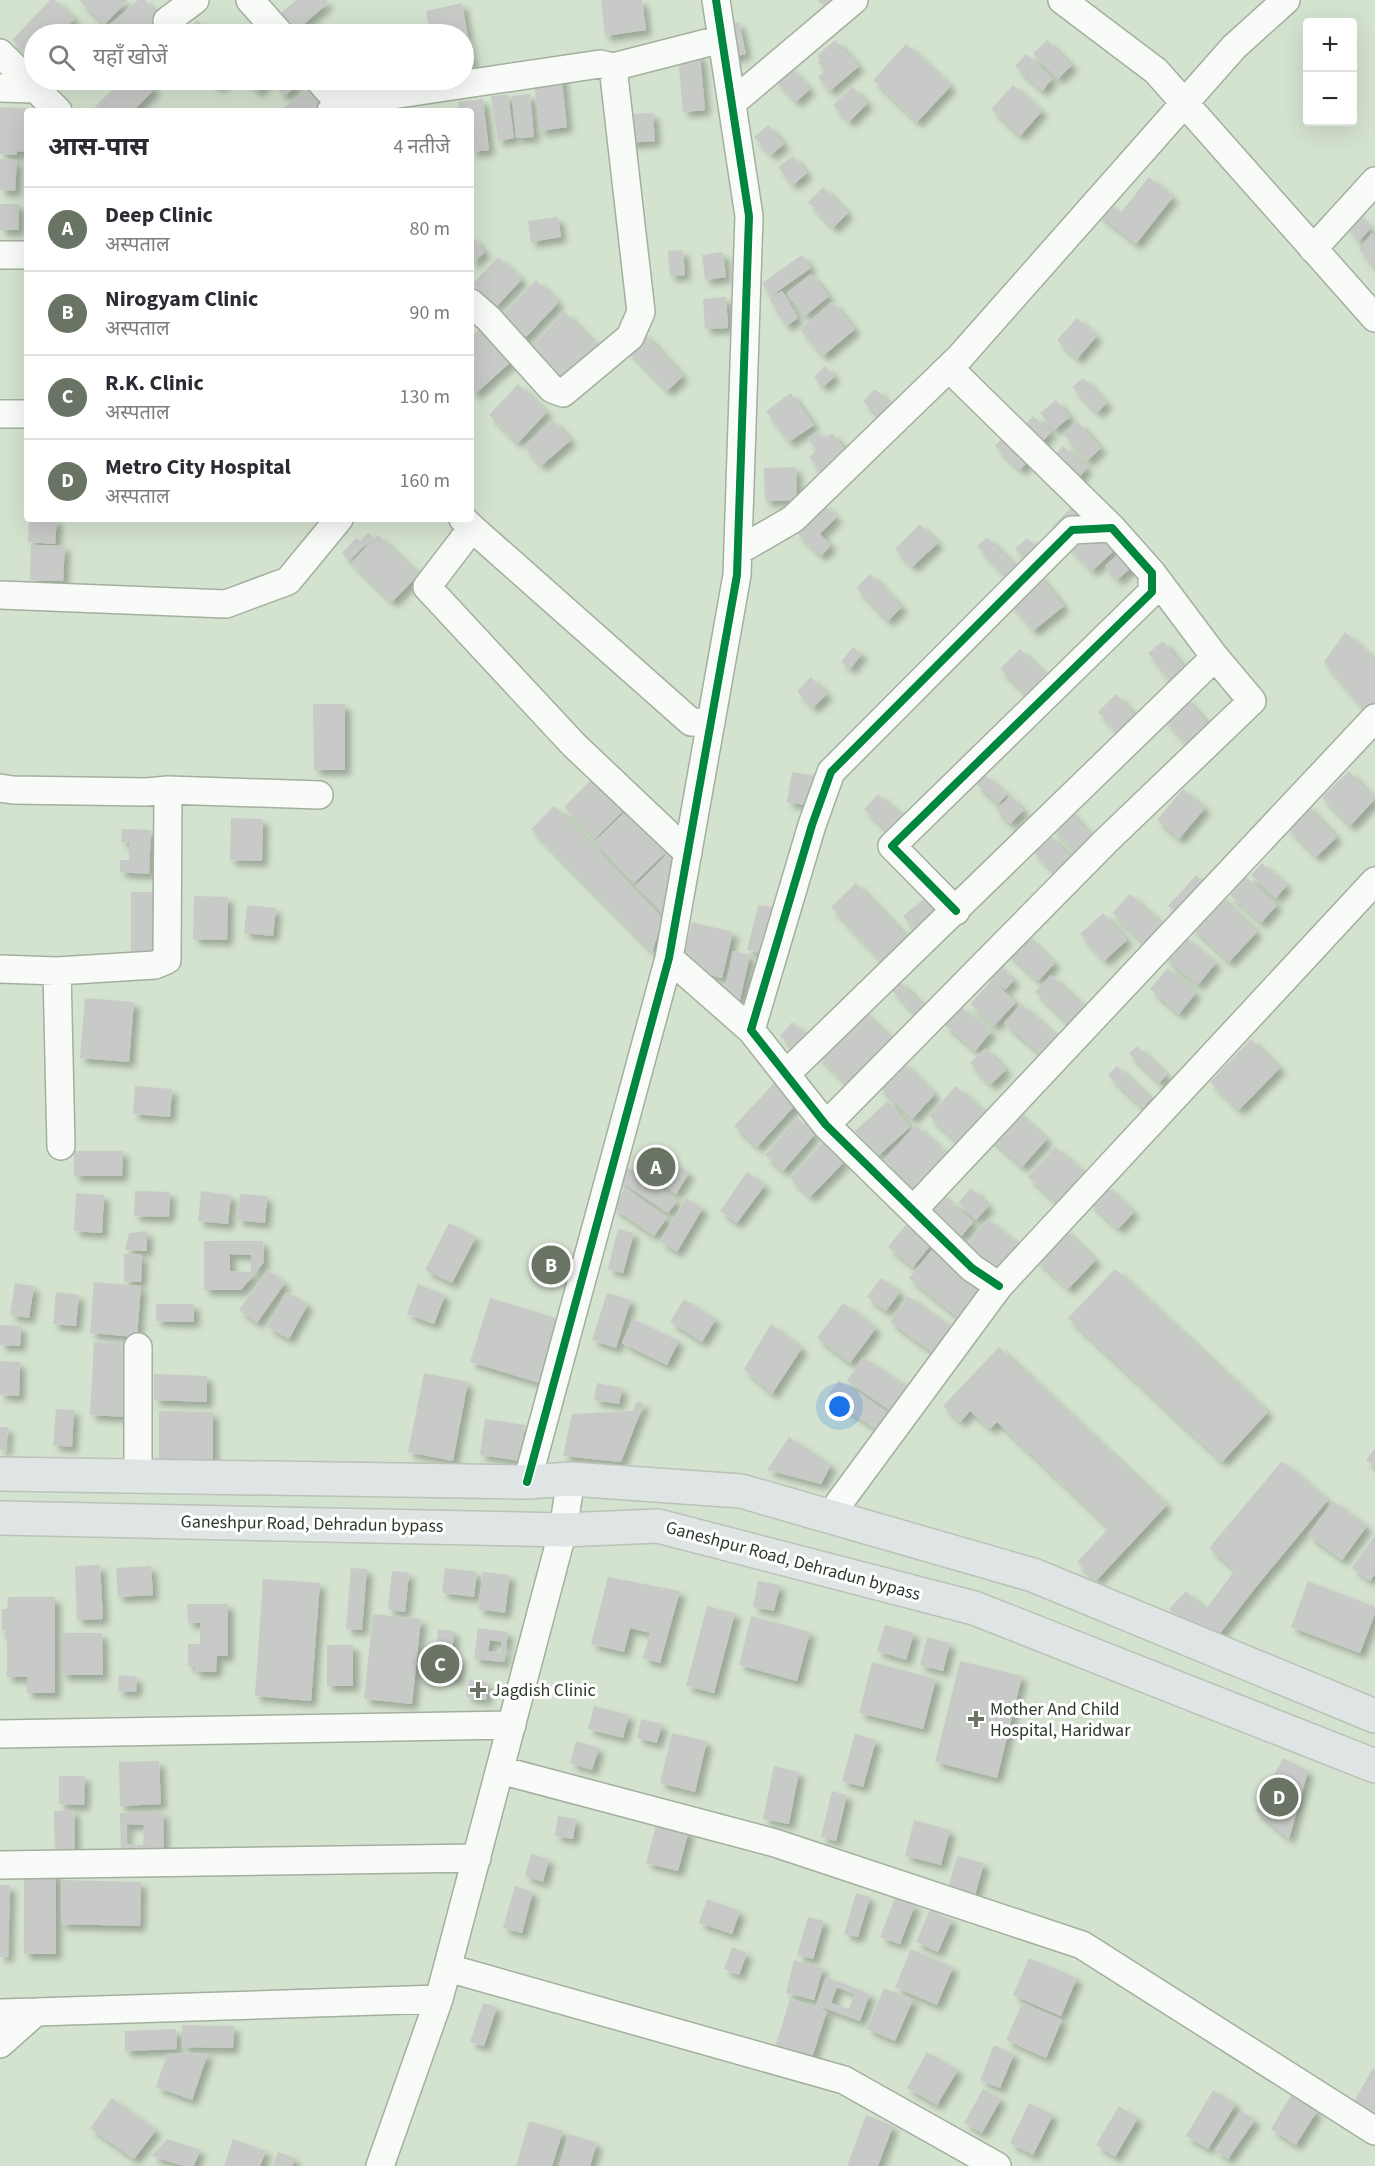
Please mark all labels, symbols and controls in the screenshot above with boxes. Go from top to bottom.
map controls [1303,18,1357,126]
button: + [1303,18,1357,72]
search box [24,24,474,90]
icon: search [45,41,78,74]
text: यहाँ खोजें [93,41,168,73]
button: − [1303,72,1357,126]
text: आस-पास [48,128,148,165]
text: 4 नतीजे [394,133,450,161]
text: Deep Clinic [105,199,213,231]
text: A [62,215,73,243]
text: 80 m [410,215,450,243]
text: अस्पताल [105,231,170,259]
text: Nirogyam Clinic [105,283,258,315]
text: B [61,299,74,327]
text: 90 m [410,299,450,327]
text: अस्पताल [105,315,170,343]
text: R.K. Clinic [105,367,204,399]
text: C [62,383,73,411]
text: 130 m [400,383,450,411]
text: अस्पताल [105,399,170,427]
text: Metro City Hospital [105,451,291,483]
text: D [61,467,74,495]
text: 160 m [400,467,450,495]
text: अस्पताल [105,483,170,511]
pin: A [636,1144,676,1190]
pin: B [532,1242,570,1288]
your location [825,1392,854,1421]
street label: Ganeshpur Road, Dehradun bypass [180,1509,444,1539]
street label: Ganeshpur Road, Dehradun bypass [663,1515,923,1607]
pin: C [420,1642,460,1686]
place label: Jagdish Clinic [492,1678,596,1703]
marker: Jagdish Clinic [469,1681,487,1699]
place label: Mother And Child Hospital, Haridwar [990,1697,1131,1743]
marker: Mother And Child Hospital, Haridwar [967,1710,985,1728]
pin: D [1260,1774,1298,1820]

